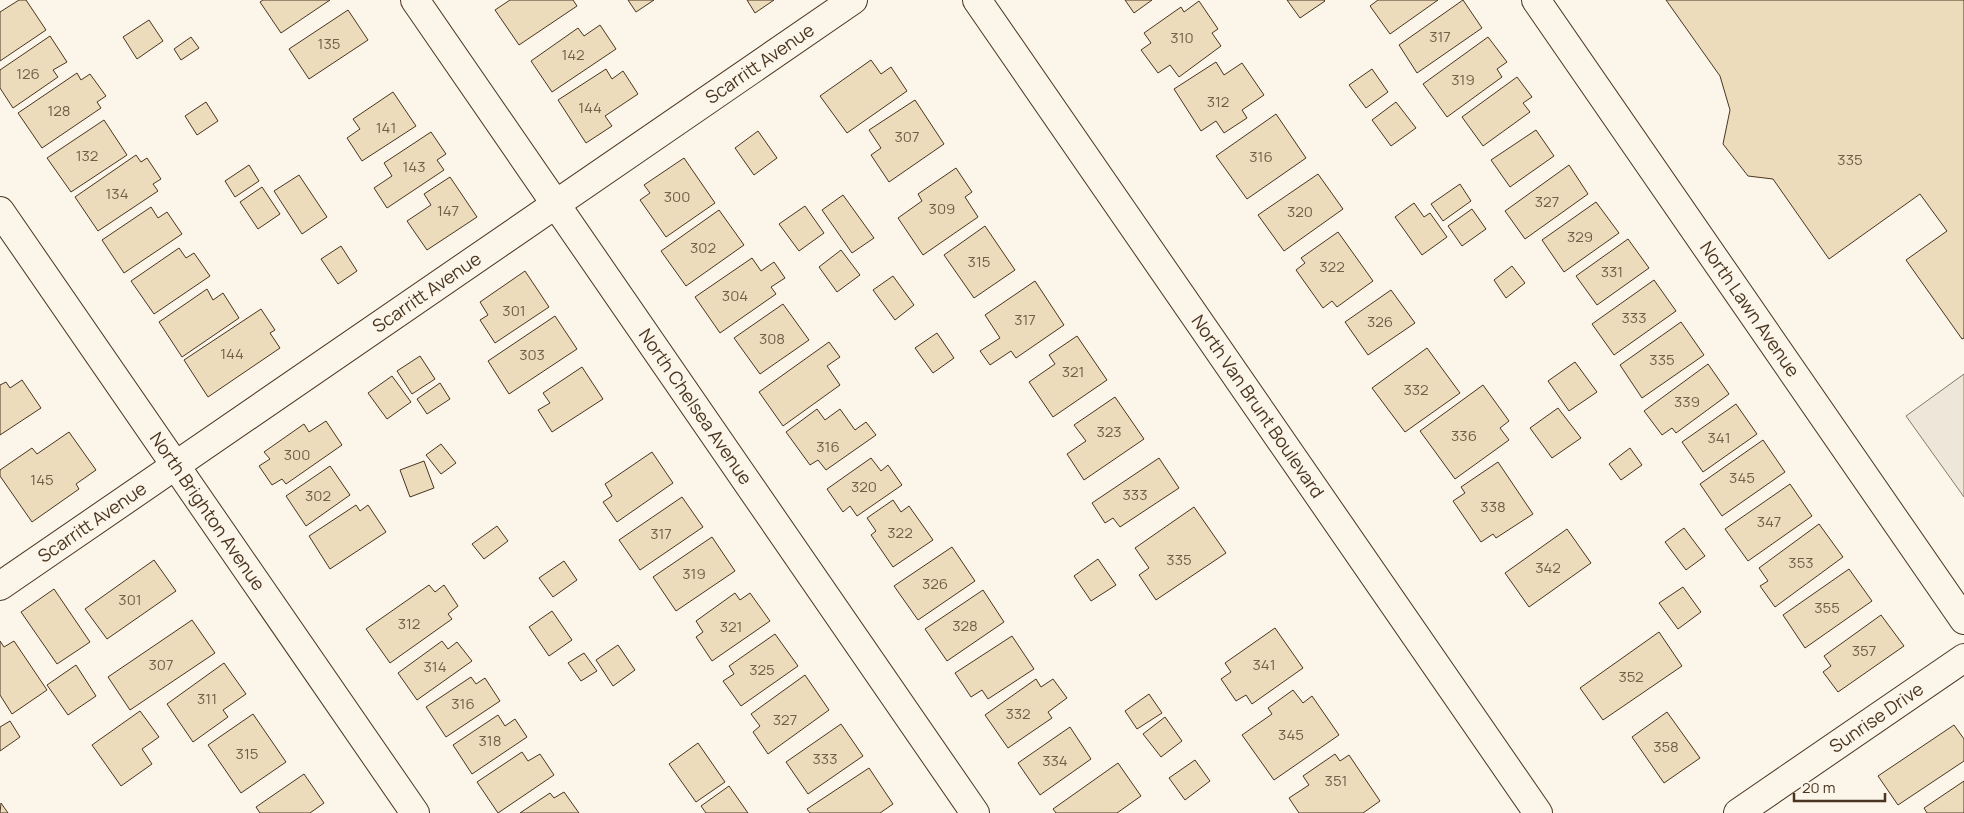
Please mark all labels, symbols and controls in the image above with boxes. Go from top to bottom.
street label: Scarritt Avenue [700,17,818,109]
house number: 317 [1429,26,1451,47]
house number: 310 [1170,27,1194,48]
house number: 135 [318,33,340,54]
house number: 142 [561,44,585,65]
house number: 126 [16,63,40,84]
house number: 319 [1451,69,1475,90]
house number: 312 [1207,91,1229,112]
house number: 144 [578,97,602,118]
house number: 128 [47,100,71,121]
house number: 141 [376,117,396,138]
house number: 307 [895,126,919,147]
house number: 132 [76,145,98,166]
house number: 316 [1249,146,1273,167]
house number: 335 [1837,149,1863,170]
house number: 143 [403,156,426,177]
house number: 134 [106,183,129,204]
house number: 300 [664,186,690,207]
house number: 327 [1535,191,1559,212]
house number: 309 [929,198,955,219]
house number: 147 [437,200,459,221]
house number: 320 [1287,201,1313,222]
house number: 329 [1567,226,1593,247]
street label: North Lawn Avenue [1695,236,1806,381]
house number: 302 [690,237,716,258]
street label: Scarritt Avenue [367,246,485,338]
house number: 315 [968,251,990,272]
house number: 322 [1319,256,1345,277]
house number: 331 [1601,261,1623,282]
house number: 304 [722,285,748,306]
house number: 301 [502,300,526,321]
house number: 333 [1622,307,1646,328]
house number: 317 [1014,309,1036,330]
street label: North Van Brunt Boulevard [1187,310,1330,502]
house number: 326 [1367,311,1393,332]
street label: North Chelsea Avenue [634,324,758,489]
house number: 308 [759,328,785,349]
house number: 144 [220,343,244,364]
house number: 303 [519,344,545,365]
house number: 335 [1649,349,1675,370]
house number: 321 [1062,361,1084,382]
house number: 332 [1403,379,1429,400]
house number: 339 [1674,391,1700,412]
house number: 323 [1096,421,1122,442]
house number: 336 [1451,425,1477,446]
street label: North Brighton Avenue [145,427,271,595]
house number: 341 [1708,427,1731,448]
house number: 316 [816,436,840,457]
house number: 300 [284,444,310,465]
house number: 345 [1729,467,1755,488]
house number: 145 [30,469,54,490]
street label: Scarritt Avenue [33,476,151,568]
house number: 320 [851,476,877,497]
house number: 333 [1123,484,1147,505]
house number: 302 [305,485,331,506]
house number: 338 [1480,496,1506,517]
house number: 347 [1757,511,1781,532]
house number: 322 [887,522,913,543]
house number: 317 [650,523,672,544]
house number: 335 [1166,549,1192,570]
house number: 353 [1788,552,1814,573]
house number: 342 [1535,557,1561,578]
house number: 319 [682,563,706,584]
house number: 326 [922,573,948,594]
house number: 301 [118,589,142,610]
house number: 355 [1814,597,1840,618]
house number: 312 [398,613,420,634]
house number: 328 [952,615,978,636]
house number: 321 [720,616,742,637]
house number: 357 [1852,640,1876,661]
house number: 307 [149,654,173,675]
house number: 341 [1253,654,1276,675]
house number: 314 [424,656,447,677]
house number: 325 [749,659,775,680]
house number: 352 [1618,666,1644,687]
street label: Sunrise Drive [1824,676,1928,758]
house number: 311 [197,688,217,709]
house number: 316 [451,693,475,714]
house number: 332 [1005,703,1031,724]
house number: 327 [773,709,797,730]
house number: 345 [1278,724,1304,745]
house number: 318 [479,730,501,751]
house number: 358 [1653,736,1679,757]
house number: 315 [236,743,258,764]
house number: 333 [813,748,837,769]
house number: 334 [1042,750,1068,771]
house number: 351 [1325,770,1347,791]
scale bar [1794,770,1885,802]
text: 20 m [1802,777,1835,798]

